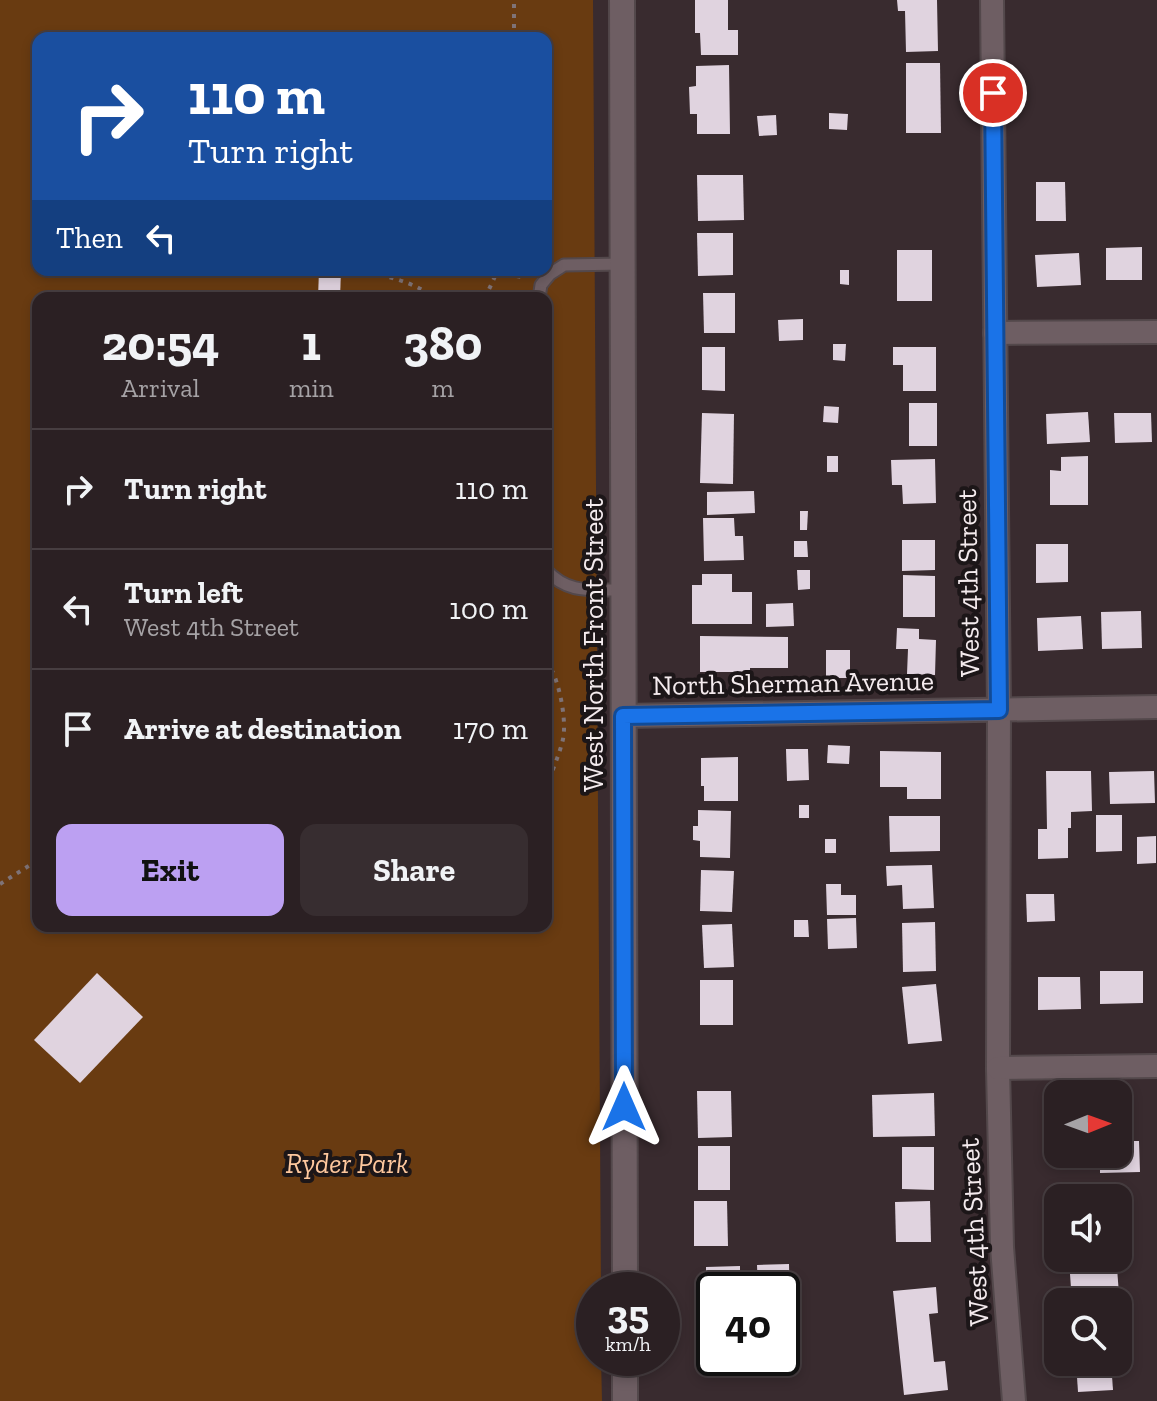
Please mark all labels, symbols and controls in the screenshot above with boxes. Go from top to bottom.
pin [959,59,1027,127]
text: 110 m [188,61,325,128]
icon: right [56,64,160,168]
icon: arrive [971,71,1015,115]
text: Turn right [188,129,353,172]
icon: left [139,216,183,260]
text: Then [56,220,123,256]
text: 20:54 [102,315,219,372]
text: 1 [302,315,321,372]
text: 380 [403,315,482,372]
text: Arrival [121,372,200,404]
text: min [289,372,334,404]
text: m [432,372,454,404]
icon: right [56,467,100,511]
text: Turn right [124,471,266,507]
text: 110 m [455,471,528,507]
street label: West 4th Street [950,488,986,677]
street label: West North Front Street [577,498,610,792]
text: Turn left [124,575,243,611]
icon: left [56,587,100,631]
text: 100 m [449,591,528,627]
text: West 4th Street [124,611,299,643]
street label: North Sherman Avenue [652,664,934,702]
icon: arrive [56,707,100,751]
text: Arrive at destination [124,711,401,747]
text: 170 m [453,711,528,747]
button: Exit [56,824,284,916]
button: Share [300,824,528,916]
position arrow [582,1065,666,1149]
north arrow [1044,1080,1132,1168]
map controls [1044,1080,1132,1376]
street label: West 4th Street [953,1137,995,1327]
park label: Ryder Park [285,1147,409,1180]
button: sound [1044,1184,1132,1272]
speed limit sign: 40 [696,1272,800,1376]
button: search [1044,1288,1132,1376]
text: 35 [607,1290,649,1338]
text: km/h [605,1332,651,1356]

